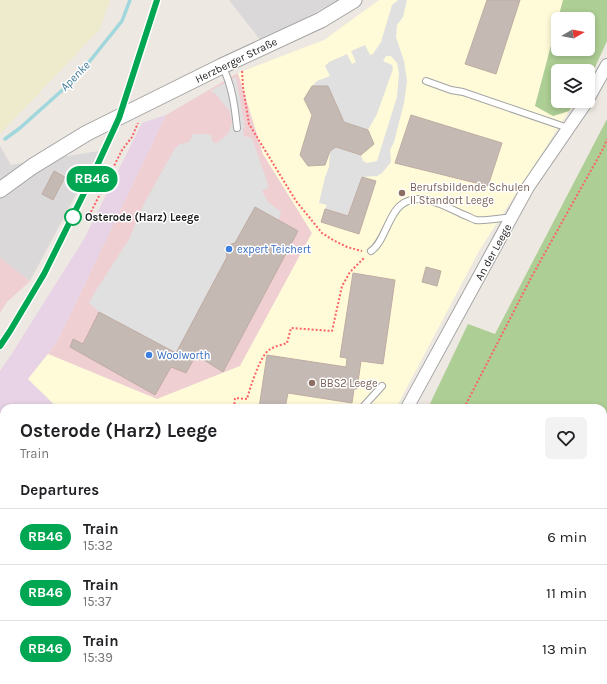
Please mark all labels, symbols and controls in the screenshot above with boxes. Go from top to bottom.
north arrow [551,12,595,56]
map controls [551,12,595,108]
street label: Herzberger Straße [193,35,280,86]
water label: Apenke [57,58,93,94]
button: layers [551,64,595,108]
line badge: RB46 [64,166,120,192]
text: RB46 [75,170,109,187]
place label: Berufsbildende Schulen II Standort Leege [410,181,530,207]
marker: Berufsbildende Schulen II Standort Leege [397,188,407,198]
marker: Osterode (Harz) Leege [64,208,82,226]
place label: Osterode (Harz) Leege [85,211,199,224]
street label: An der Leege [473,221,514,283]
place label: expert Teichert [237,243,311,256]
marker: expert Teichert [224,244,234,254]
place label: Woolworth [157,349,210,362]
marker: Woolworth [144,350,154,360]
place label: BBS2 Leege [320,377,378,390]
marker: BBS2 Leege [307,378,317,388]
button: heart [545,417,587,459]
text: Osterode (Harz) Leege [20,420,217,442]
text: Train [20,446,49,461]
text: Departures [20,481,99,499]
text: Train [83,520,119,538]
text: RB46 [28,528,63,545]
text: 6 min [547,528,587,546]
text: 15:32 [83,538,113,553]
text: Train [83,576,119,594]
text: RB46 [28,584,63,601]
text: 11 min [546,584,587,602]
text: 15:37 [83,594,111,609]
text: Train [83,632,119,650]
text: RB46 [28,640,63,657]
text: 13 min [542,640,587,658]
text: 15:39 [83,650,113,665]

